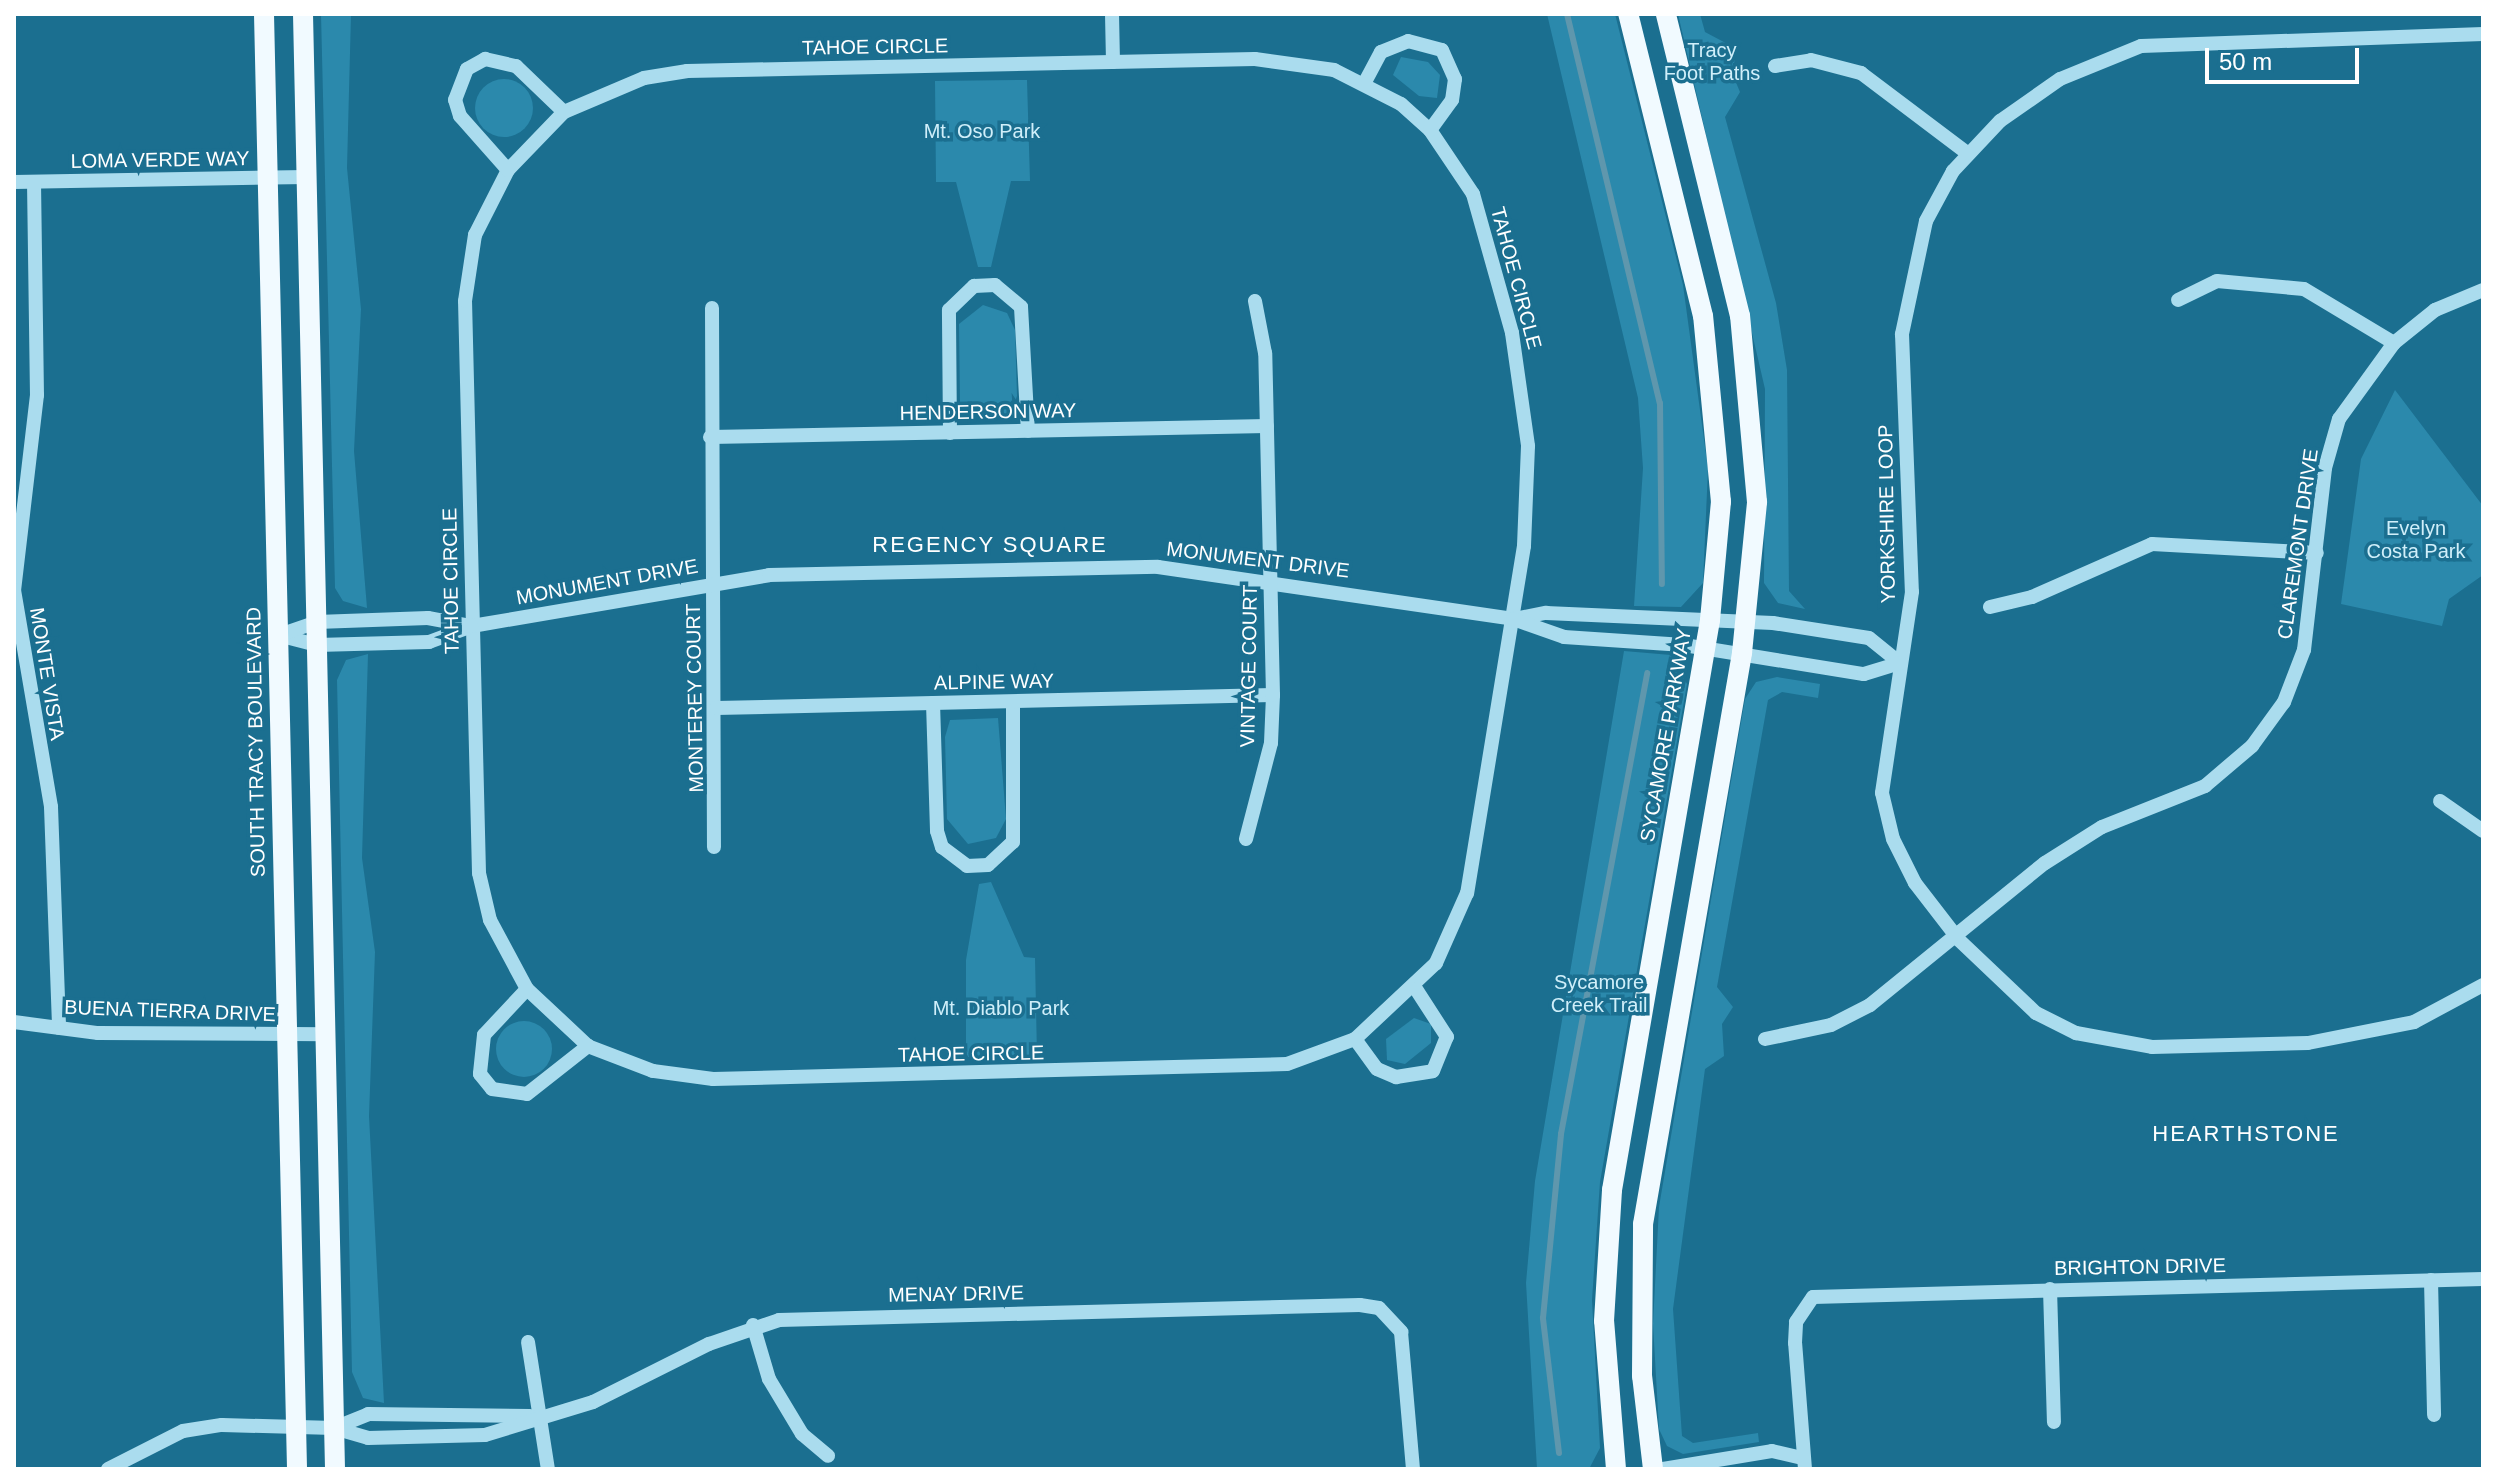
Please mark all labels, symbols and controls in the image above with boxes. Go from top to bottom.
scale bar [2209,32,2363,82]
street label: TAHOE CIRCLE [802,34,948,60]
park label: Tracy Foot Paths [1664,39,1760,86]
text: 50 m [2219,48,2272,75]
park label: Mt. Oso Park [924,119,1040,143]
street label: LOMA VERDE WAY [70,146,250,174]
street label: TAHOE CIRCLE [1485,204,1547,352]
street label: HENDERSON WAY [899,398,1077,426]
street label: YORKSHIRE LOOP [1873,424,1901,604]
street label: CLAREMONT DRIVE [2273,447,2323,641]
street label: TAHOE CIRCLE [438,508,464,654]
park label: Evelyn Costa Park [2367,517,2465,564]
district label: REGENCY SQUARE [872,532,1108,558]
street label: MONUMENT DRIVE [1165,537,1351,583]
street label: MONUMENT DRIVE [514,554,700,610]
street label: VINTAGE COURT [1236,584,1262,748]
street label: MONTEREY COURT [681,603,709,793]
street label: MONTE VISTA [25,606,69,742]
street label: SOUTH TRACY BOULEVARD [242,606,270,878]
street label: SYCAMORE PARKWAY [1635,626,1697,844]
street label: ALPINE WAY [934,669,1054,695]
park label: Sycamore Creek Trail [1550,971,1648,1018]
street label: BUENA TIERRA DRIVE [62,995,278,1027]
park label: Mt. Diablo Park [933,996,1069,1020]
street label: TAHOE CIRCLE [898,1041,1044,1067]
district label: HEARTHSTONE [2152,1121,2340,1147]
street label: BRIGHTON DRIVE [2054,1254,2226,1280]
street label: MENAY DRIVE [888,1281,1024,1307]

